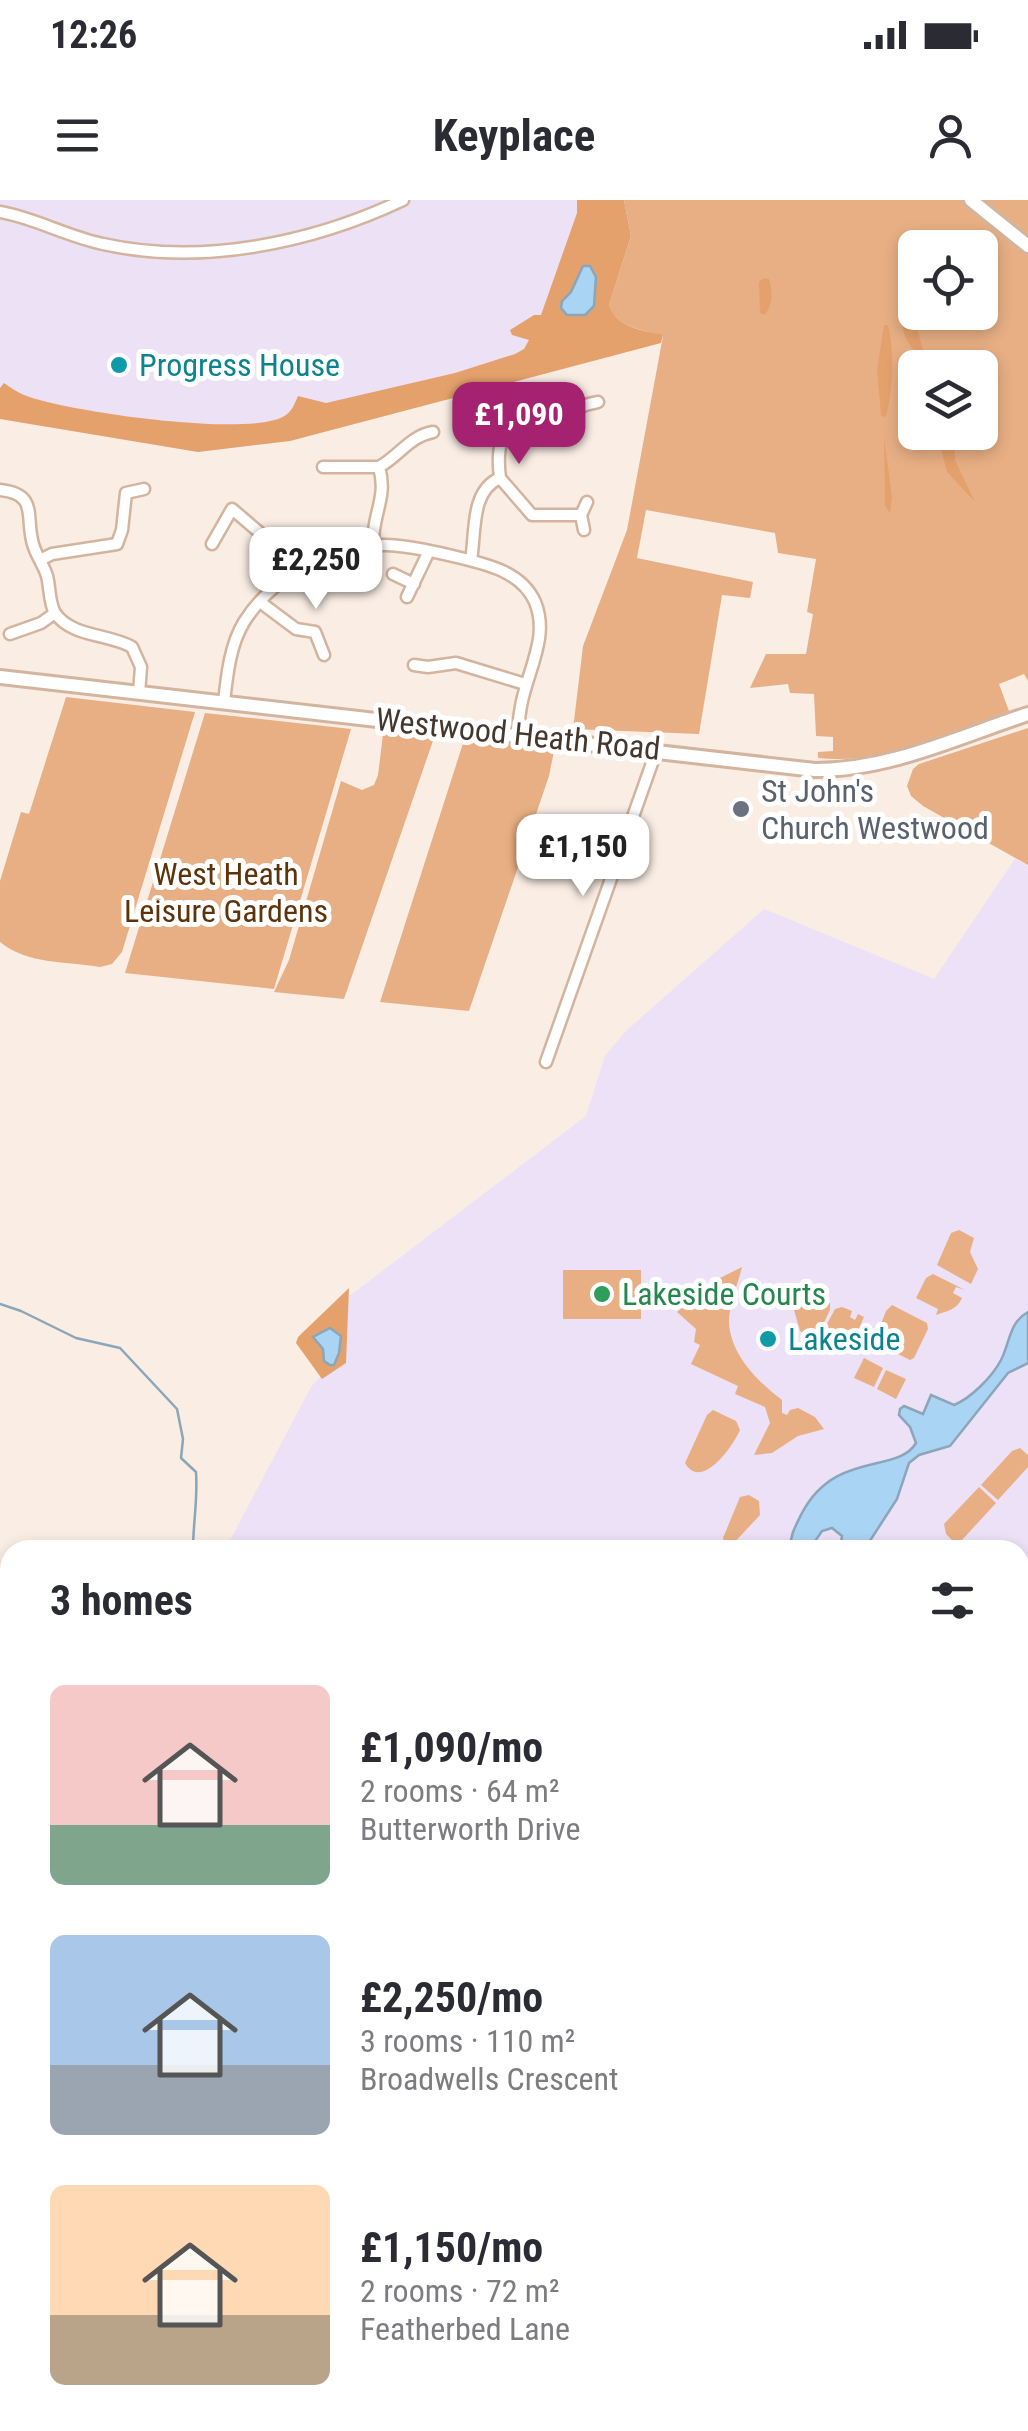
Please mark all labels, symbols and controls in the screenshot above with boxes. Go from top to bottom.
text: 12:26 [50,13,137,57]
icon: menu [50,108,105,163]
icon: person [923,108,978,163]
text: Keyplace [433,109,595,162]
map controls [898,230,998,450]
button: locate [898,230,998,330]
place label: Progress House [139,346,340,384]
button: layers [898,350,998,450]
marker: Progress House [108,354,130,376]
pin: £1,090 [438,382,600,467]
text: £1,090 [474,395,564,433]
pin: £2,250 [235,527,397,612]
text: £2,250 [271,540,361,578]
street label: Westwood Heath Road [374,700,662,768]
place label: St John's Church Westwood [761,772,989,847]
marker: St John's Church Westwood [730,798,752,820]
pin: £1,150 [502,814,664,899]
text: £1,150 [538,827,628,865]
park label: West Heath Leisure Gardens [124,855,328,930]
place label: Lakeside Courts [622,1275,826,1313]
marker: Lakeside Courts [591,1283,613,1305]
place label: Lakeside [788,1320,900,1358]
marker: Lakeside [757,1328,779,1350]
icon: filters [925,1573,980,1628]
text: 3 homes [50,1576,193,1625]
text: £1,090/mo [360,1723,543,1772]
icon: home [130,1725,250,1845]
text: 2 rooms · 64 m² [360,1772,559,1810]
text: Butterworth Drive [360,1810,580,1848]
text: £2,250/mo [360,1973,543,2022]
icon: home [130,1975,250,2095]
text: 3 rooms · 110 m² [360,2022,575,2060]
text: Broadwells Crescent [360,2060,619,2098]
text: £1,150/mo [360,2223,543,2272]
icon: home [130,2225,250,2345]
text: 2 rooms · 72 m² [360,2272,559,2310]
text: Featherbed Lane [360,2310,570,2348]

